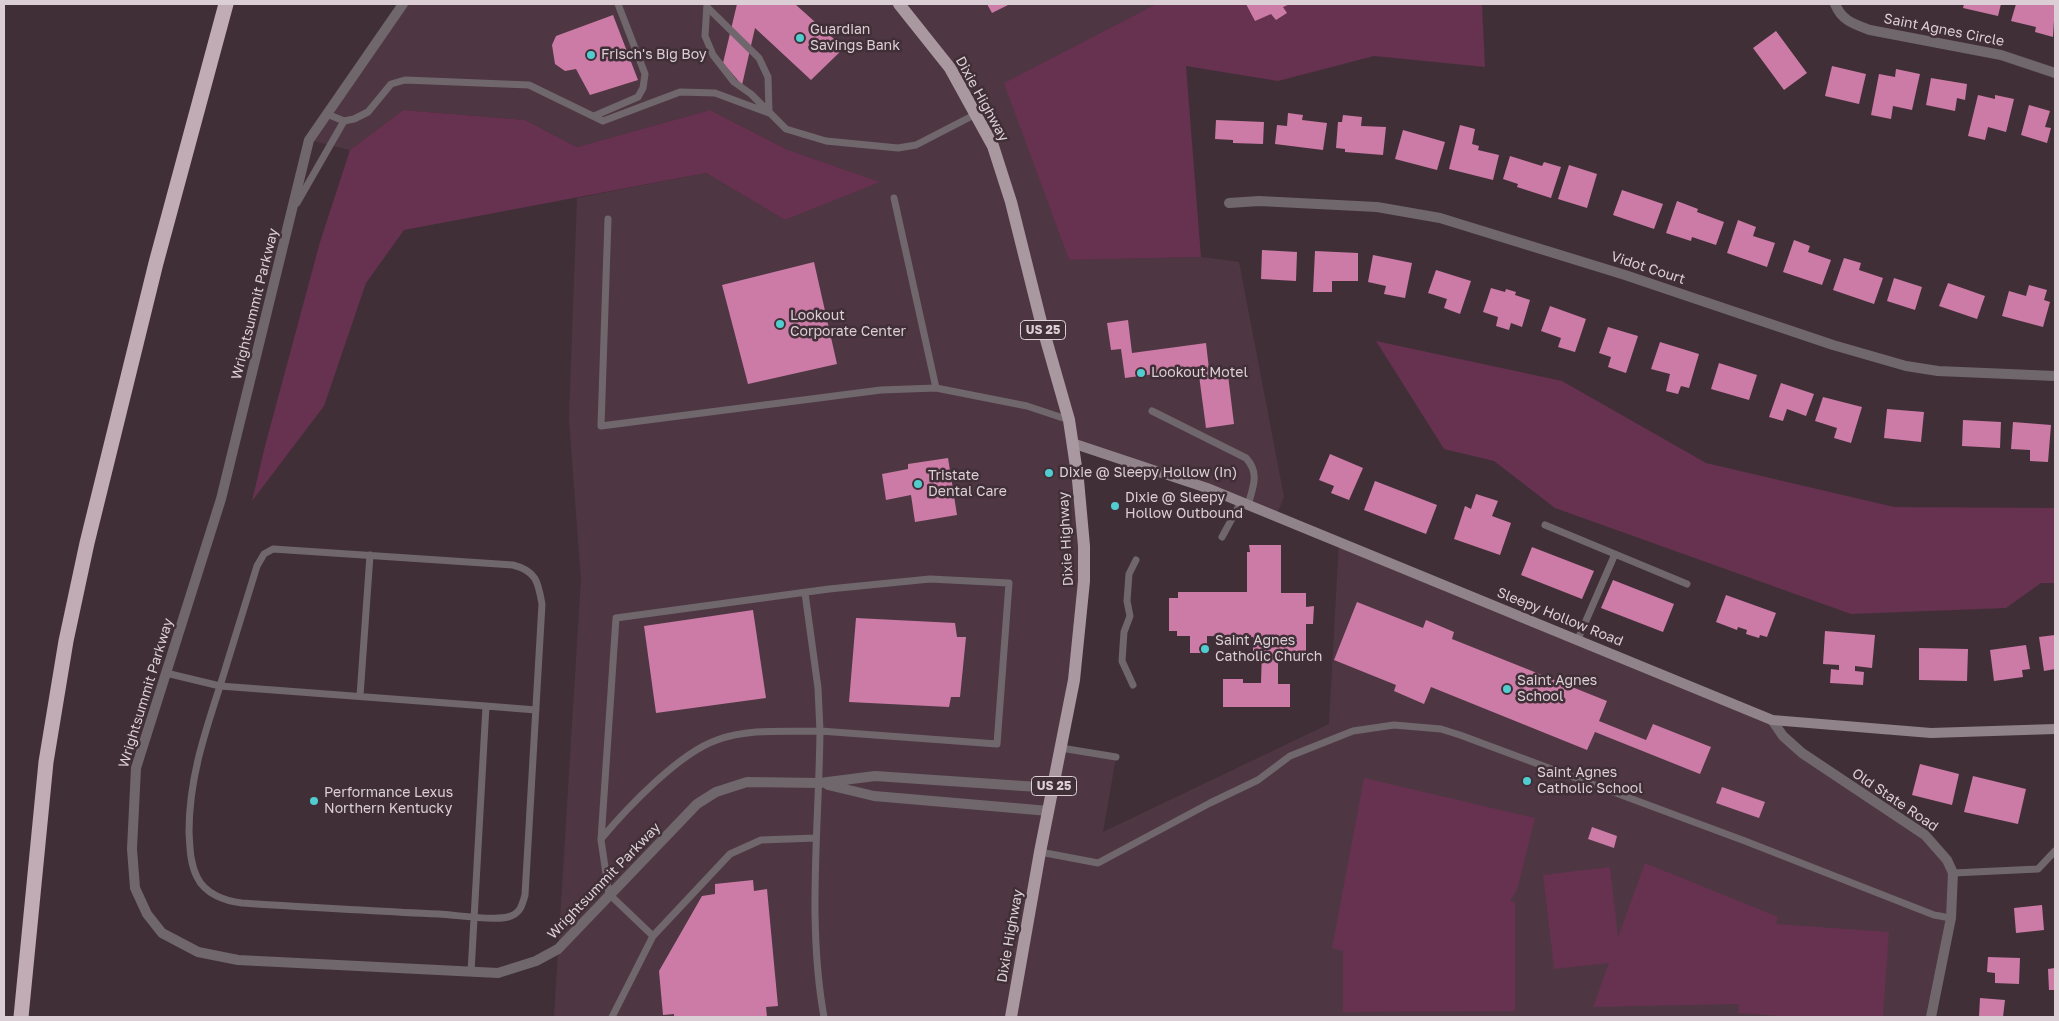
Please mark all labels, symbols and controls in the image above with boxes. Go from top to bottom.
street label: Saint Agnes Circle [1882,10,2006,50]
place label: Guardian Savings Bank [810,22,900,54]
marker: Guardian Savings Bank [794,32,806,44]
place label: Frisch's Big Boy [601,47,707,63]
marker: Frisch's Big Boy [585,49,597,61]
street label: Dixie Highway [952,54,1012,144]
street label: Wrightsummit Parkway [228,227,282,381]
street label: Vidot Court [1609,248,1687,288]
place label: Lookout Corporate Center [790,308,906,341]
marker: Lookout Corporate Center [774,318,786,330]
road number: US 25 [1020,320,1066,340]
place label: Lookout Motel [1151,365,1248,381]
marker: Lookout Motel [1135,367,1147,379]
place label: Dixie @ Sleepy Hollow (In) [1059,465,1237,481]
marker: Dixie @ Sleepy Hollow (In) [1043,467,1055,479]
place label: Tristate Dental Care [928,468,1007,501]
marker: Tristate Dental Care [912,478,924,490]
place label: Dixie @ Sleepy Hollow Outbound [1125,490,1243,522]
street label: Dixie Highway [1055,491,1077,587]
marker: Dixie @ Sleepy Hollow Outbound [1109,500,1121,512]
street label: Sleepy Hollow Road [1495,584,1625,650]
street label: Wrightsummit Parkway [115,616,177,770]
place label: Saint Agnes Catholic Church [1215,633,1322,666]
marker: Saint Agnes Catholic Church [1199,643,1211,655]
place label: Saint Agnes School [1517,673,1597,706]
marker: Saint Agnes School [1501,683,1513,695]
place label: Saint Agnes Catholic School [1537,765,1643,798]
street label: Old State Road [1849,765,1941,835]
marker: Saint Agnes Catholic School [1521,775,1533,787]
road number: US 25 [1032,776,1076,796]
place label: Performance Lexus Northern Kentucky [324,785,453,818]
marker: Performance Lexus Northern Kentucky [308,795,320,807]
street label: Wrightsummit Parkway [544,819,664,943]
street label: Dixie Highway [994,888,1026,984]

